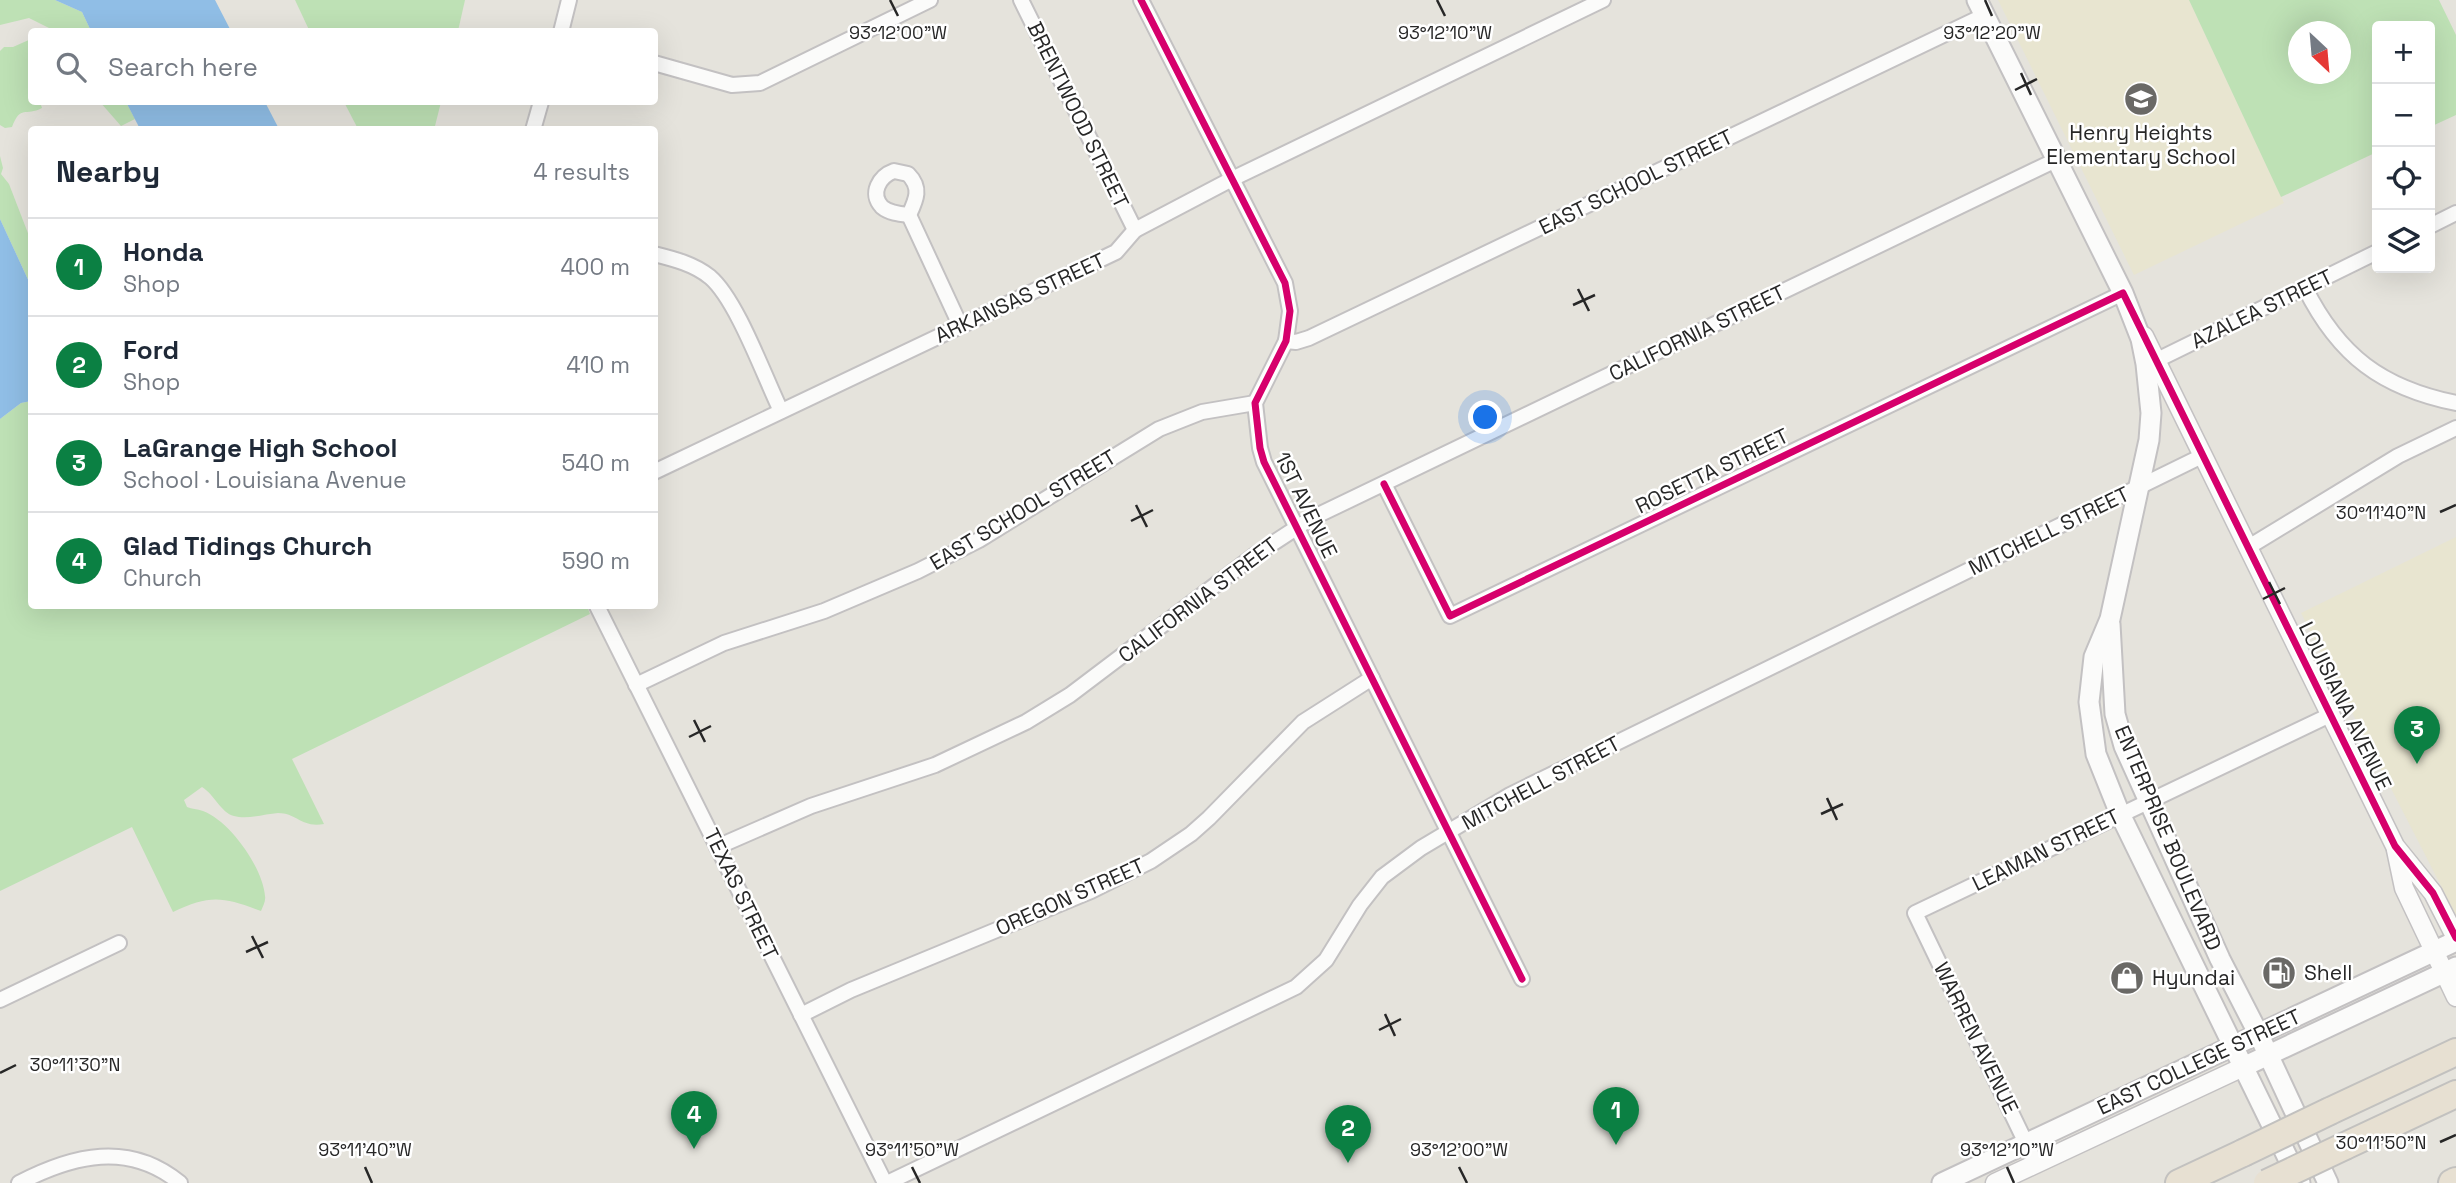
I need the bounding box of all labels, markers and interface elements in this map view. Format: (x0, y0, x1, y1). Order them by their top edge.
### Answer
street label: BRENTWOOD STREET (1022, 17, 1135, 212)
text: 93°12'00"W (849, 21, 947, 44)
text: 93°12'10"W (1398, 21, 1492, 44)
text: 93°12'20"W (1943, 21, 2041, 44)
north arrow (2288, 21, 2351, 84)
map controls (2372, 21, 2435, 273)
button: + (2372, 21, 2435, 84)
search box (28, 28, 658, 105)
icon: search (52, 48, 90, 86)
text: Search here (108, 50, 258, 84)
school or university icon: Henry Heights Elementary School (2122, 80, 2160, 118)
button: − (2372, 84, 2435, 147)
place label: Henry Heights Elementary School (2046, 119, 2236, 170)
street label: EAST SCHOOL STREET (1534, 123, 1737, 240)
button: locate (2372, 147, 2435, 210)
text: Nearby (56, 152, 160, 191)
text: 4 results (533, 157, 630, 187)
button: layers (2372, 210, 2435, 273)
text: Honda (123, 235, 204, 269)
street label: ARKANSAS STREET (930, 246, 1109, 349)
text: 1 (74, 252, 84, 282)
text: 400 m (560, 252, 630, 282)
street label: AZALEA STREET (2187, 263, 2337, 354)
text: Shop (123, 269, 180, 299)
street label: CALIFORNIA STREET (1604, 278, 1789, 387)
text: Ford (123, 333, 179, 367)
text: 2 (72, 350, 86, 380)
text: 410 m (566, 350, 630, 380)
text: Shop (123, 367, 180, 397)
your location (1468, 400, 1502, 434)
street label: ROSETTA STREET (1631, 422, 1793, 519)
text: LaGrange High School (123, 431, 397, 465)
street label: EAST SCHOOL STREET (925, 443, 1121, 576)
street label: 1ST AVENUE (1269, 447, 1344, 562)
text: 3 (72, 448, 86, 478)
text: 540 m (561, 448, 630, 478)
text: School · Louisiana Avenue (123, 465, 407, 495)
street label: MITCHELL STREET (1964, 480, 2134, 581)
text: 30°11'40"N (2336, 501, 2426, 524)
text: Glad Tidings Church (123, 529, 372, 563)
street label: CALIFORNIA STREET (1113, 531, 1283, 668)
text: 4 (72, 546, 86, 576)
text: 590 m (562, 546, 630, 576)
text: Church (123, 563, 202, 593)
street label: LOUISIANA AVENUE (2293, 617, 2398, 794)
pin: 3 (2394, 706, 2440, 764)
street label: ENTERPRISE BOULEVARD (2109, 721, 2228, 954)
street label: MITCHELL STREET (1457, 729, 1625, 836)
street label: LEAMAN STREET (1967, 802, 2124, 897)
street label: TEXAS STREET (698, 824, 785, 964)
street label: OREGON STREET (991, 852, 1148, 941)
fuel station icon: Shell (2260, 954, 2298, 992)
street label: WARREN AVENUE (1928, 958, 2025, 1118)
shop icon: Hyundai (2108, 959, 2146, 997)
place label: Shell (2304, 959, 2352, 986)
place label: Hyundai (2152, 964, 2235, 991)
street label: EAST COLLEGE STREET (2093, 1002, 2305, 1121)
text: 30°11'30"N (30, 1053, 120, 1076)
pin: 1 (1593, 1087, 1639, 1145)
pin: 4 (671, 1091, 717, 1149)
pin: 2 (1325, 1105, 1371, 1163)
text: 30°11'50"N (2336, 1131, 2426, 1154)
text: 93°11'40"W (318, 1138, 412, 1161)
text: 93°11'50"W (865, 1138, 959, 1161)
text: 93°12'00"W (1410, 1138, 1508, 1161)
text: 93°12'10"W (1960, 1138, 2054, 1161)

